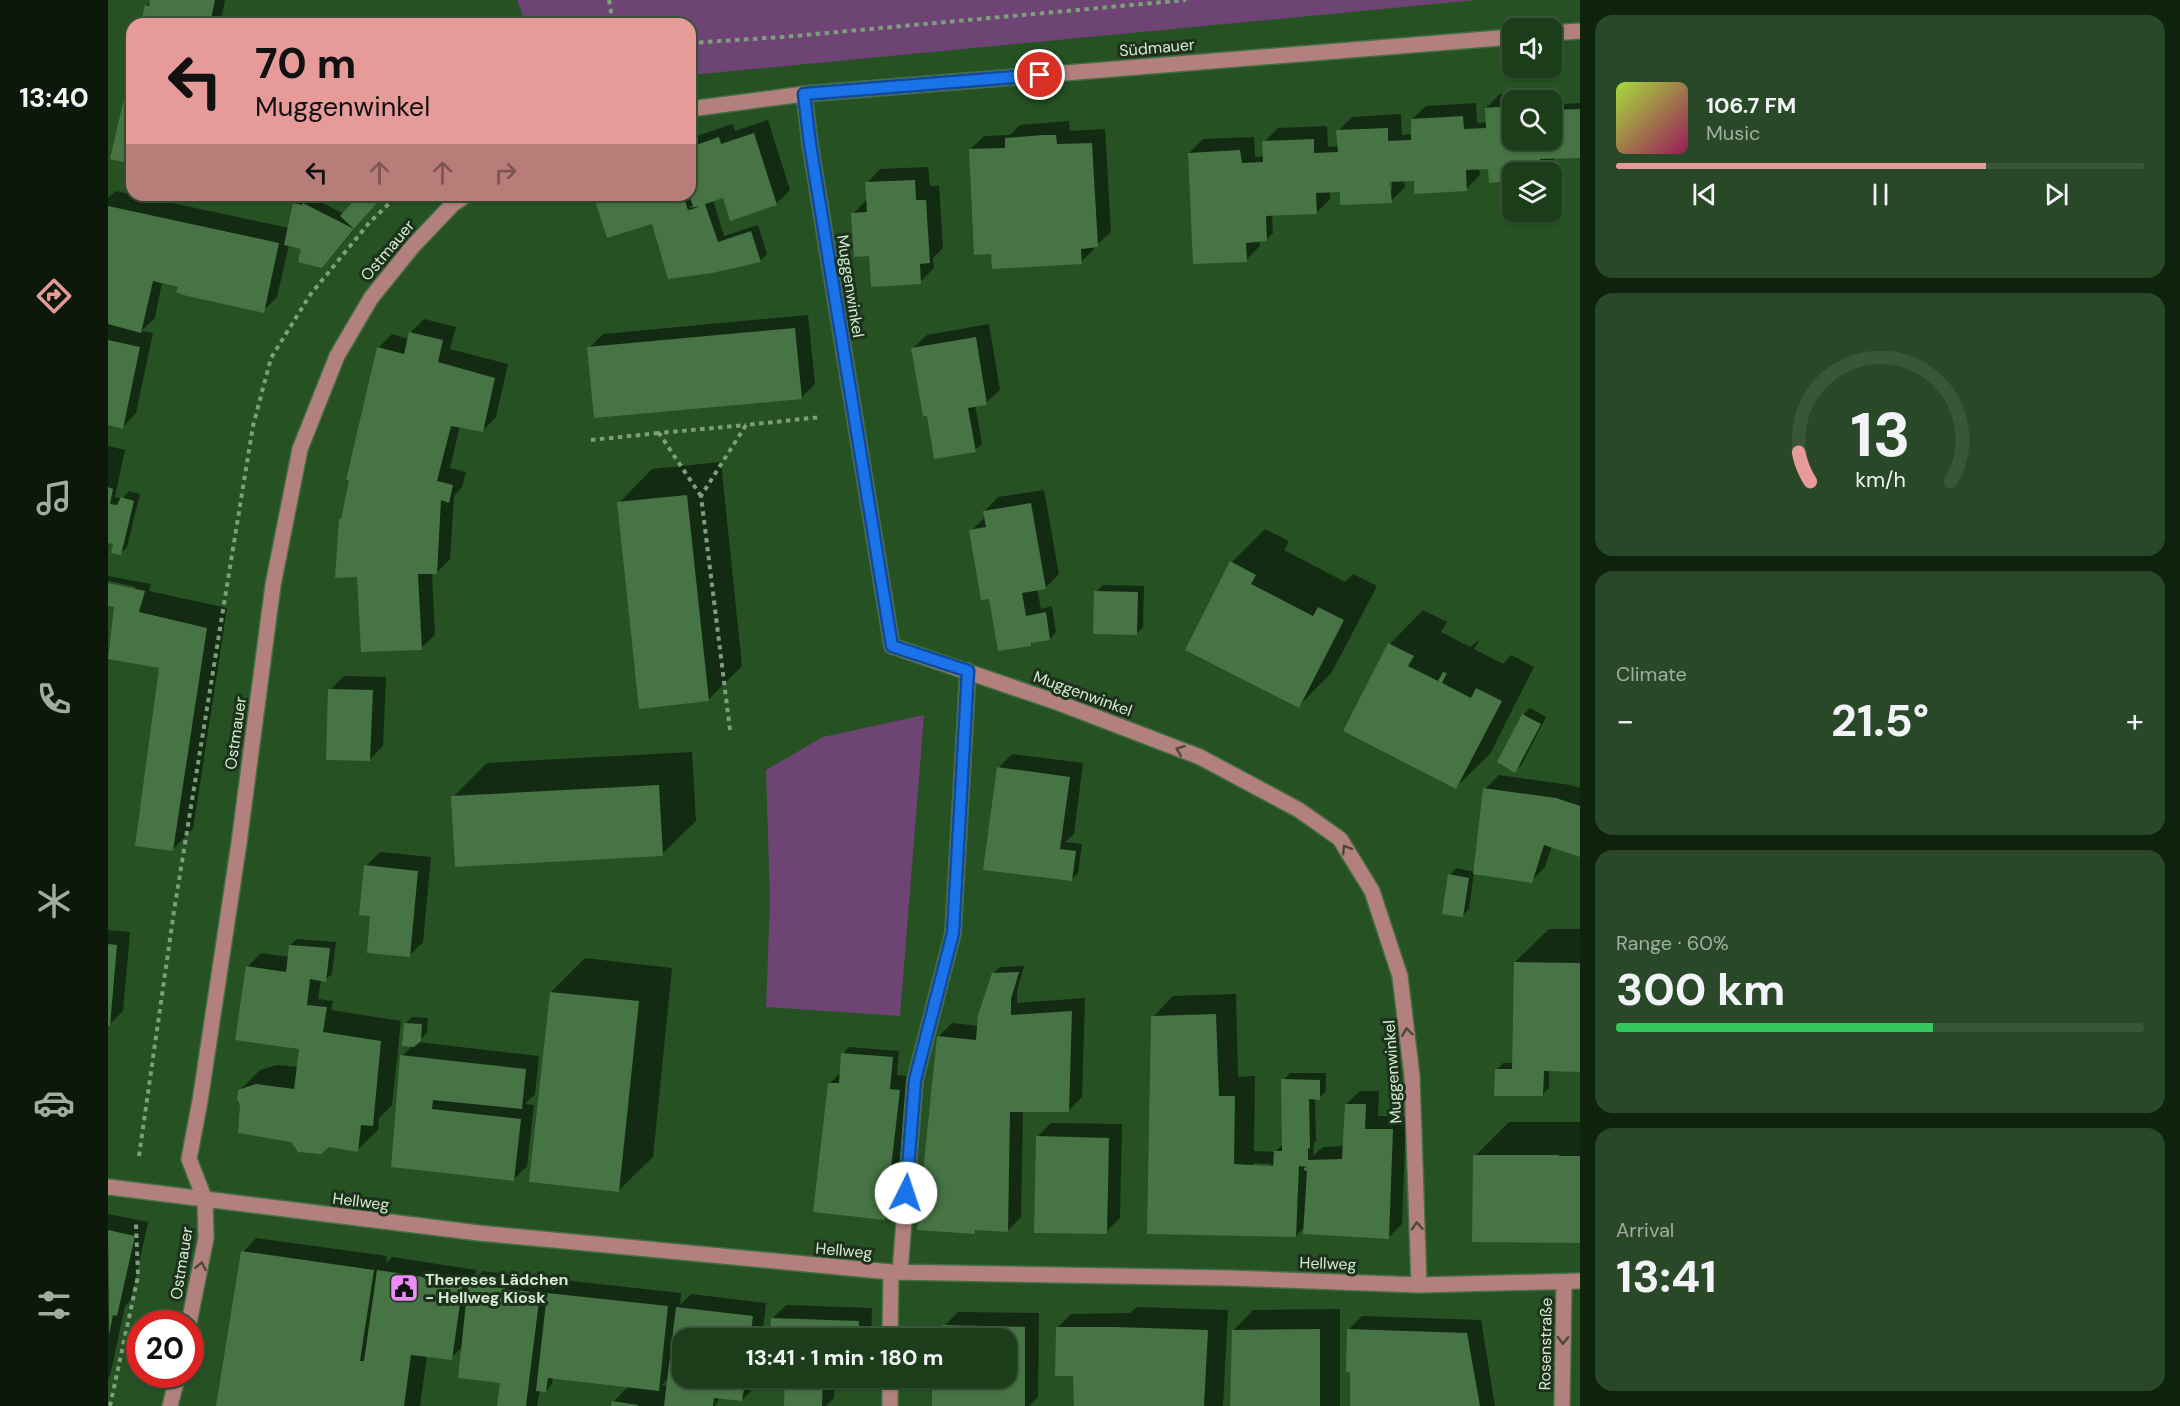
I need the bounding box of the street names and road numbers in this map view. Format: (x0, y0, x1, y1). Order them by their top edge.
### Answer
street label: Südmauer (1118, 34, 1196, 61)
street label: Ostmauer (356, 215, 419, 285)
street label: Muggenwinkel (832, 233, 869, 339)
street label: Muggenwinkel (1030, 666, 1135, 721)
street label: Ostmauer (220, 695, 251, 771)
street label: Muggenwinkel (1378, 1019, 1407, 1124)
street label: Hellweg (331, 1188, 391, 1215)
street label: Ostmauer (165, 1225, 198, 1301)
street label: Hellweg (815, 1238, 873, 1263)
street label: Hellweg (1299, 1252, 1357, 1275)
street label: Rosenstraße (1534, 1297, 1557, 1391)

